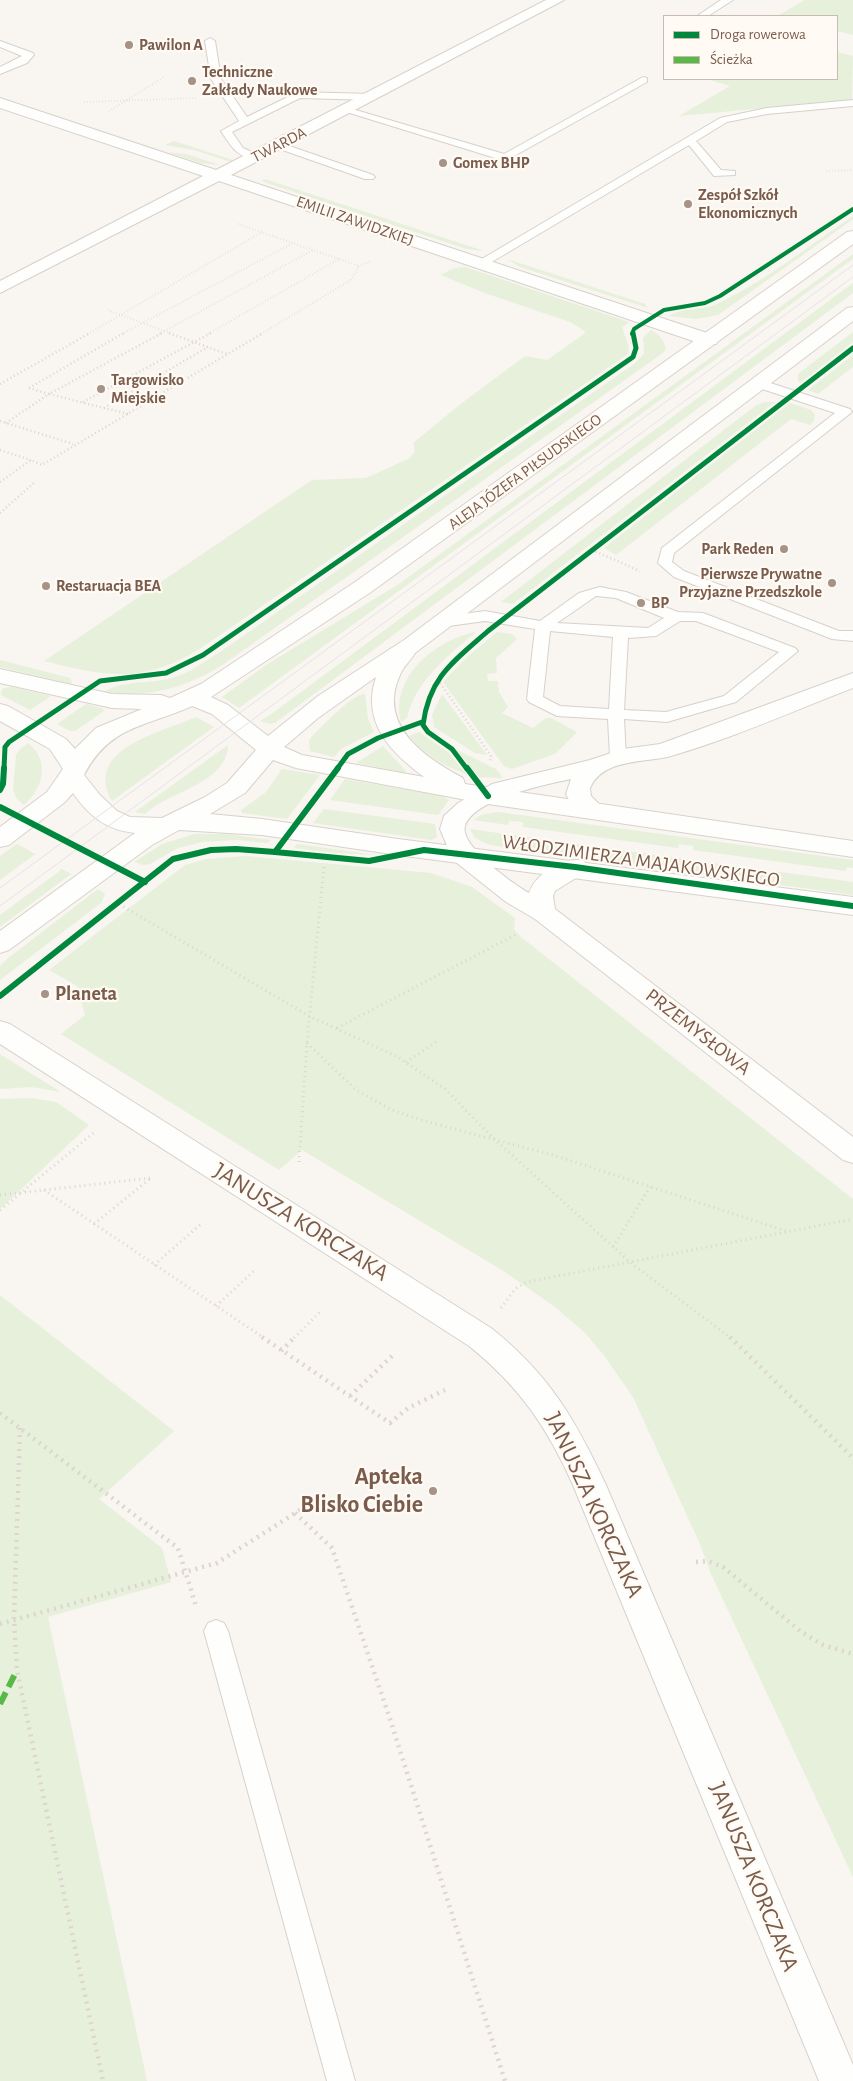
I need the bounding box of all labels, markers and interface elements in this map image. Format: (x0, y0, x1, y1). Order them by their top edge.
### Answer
legend (663, 15, 838, 80)
text: Droga rowerowa (710, 27, 806, 42)
place label: Pawilon A (139, 35, 203, 55)
marker: Pawilon A (123, 39, 135, 51)
text: Ścieżka (710, 52, 753, 67)
place label: Techniczne Zakłady Naukowe (202, 62, 317, 100)
marker: Techniczne Zakłady Naukowe (186, 75, 198, 87)
street label: TWARDA (248, 123, 310, 167)
place label: Gomex BHP (453, 153, 530, 173)
marker: Gomex BHP (437, 157, 449, 169)
place label: Zespół Szkół Ekonomicznych (698, 185, 798, 223)
street label: EMILII ZAWIDZKIEJ (294, 192, 416, 250)
marker: Zespół Szkół Ekonomicznych (682, 198, 694, 210)
place label: Targowisko Miejskie (111, 370, 184, 408)
marker: Targowisko Miejskie (95, 383, 107, 395)
street label: ALEJA JÓZEFA PIŁSUDSKIEGO (444, 410, 606, 534)
place label: Park Reden (701, 539, 774, 559)
marker: Park Reden (778, 543, 790, 555)
place label: Pierwsze Prywatne Przyjazne Przedszkole (679, 564, 822, 602)
place label: Restaruacja BEA (56, 576, 161, 596)
marker: Pierwsze Prywatne Przyjazne Przedszkole (826, 577, 838, 589)
marker: Restaruacja BEA (40, 580, 52, 592)
place label: BP (651, 593, 669, 613)
marker: BP (635, 597, 647, 609)
street label: WŁODZIMIERZA MAJAKOWSKIEGO (501, 830, 781, 892)
place label: Planeta (55, 982, 117, 1006)
street label: PRZEMYSŁOWA (641, 984, 755, 1080)
marker: Planeta (39, 988, 51, 1000)
street label: JANUSZA KORCZAKA (208, 1156, 394, 1288)
street label: JANUSZA KORCZAKA (538, 1408, 650, 1602)
place label: Apteka Blisko Ciebie (300, 1463, 423, 1519)
marker: Apteka Blisko Ciebie (427, 1485, 439, 1497)
street label: JANUSZA KORCZAKA (703, 1778, 805, 1976)

